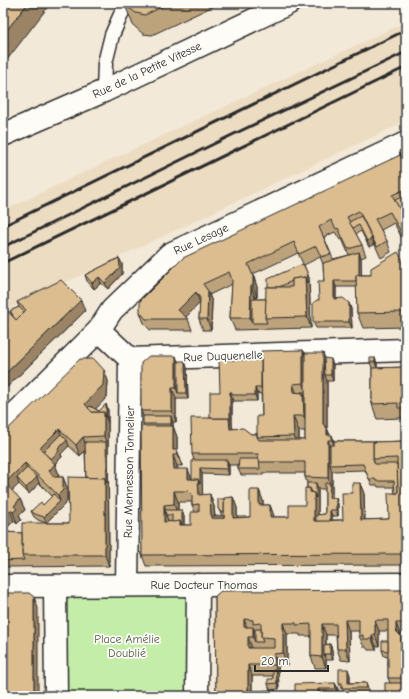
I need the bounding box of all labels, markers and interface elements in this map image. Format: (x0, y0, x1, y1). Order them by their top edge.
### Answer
street label: Rue de la Petite Vitesse (90, 39, 204, 101)
street label: Rue Lesage (171, 220, 231, 258)
street label: Rue Duquenelle (183, 348, 263, 364)
street label: Rue Mennesson Tonnelier (121, 405, 137, 538)
street label: Rue Docteur Thomas (150, 578, 258, 592)
park label: Place Amélie Doublié (94, 632, 160, 660)
scale bar (255, 647, 328, 673)
text: 20 m (261, 654, 289, 668)

